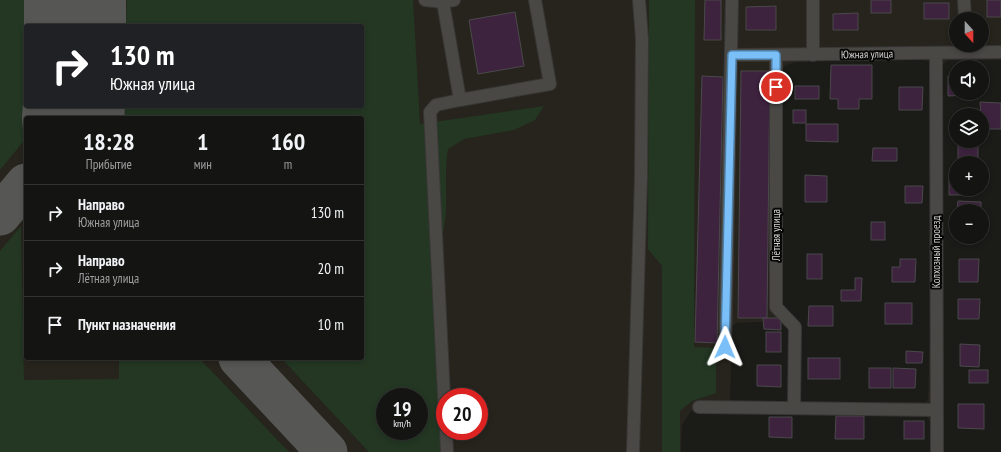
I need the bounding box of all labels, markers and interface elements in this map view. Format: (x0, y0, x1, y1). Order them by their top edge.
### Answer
north arrow (949, 12, 989, 52)
map controls (949, 12, 989, 244)
text: 130 m (110, 36, 174, 73)
icon: right (44, 40, 96, 92)
street label: Южная улица (841, 47, 893, 61)
button: sound (949, 60, 989, 100)
pin (759, 70, 793, 104)
text: Южная улица (110, 72, 195, 95)
icon: arrive (765, 76, 787, 98)
button: layers (949, 108, 989, 148)
text: 18:28 (83, 126, 135, 157)
text: 1 (197, 126, 208, 157)
text: 160 (271, 126, 305, 157)
text: Прибытие (86, 156, 132, 173)
text: мин (194, 156, 212, 173)
text: m (284, 156, 292, 173)
button: + (949, 156, 989, 196)
text: Направо (78, 195, 125, 214)
icon: right (44, 202, 66, 224)
text: 130 m (311, 203, 344, 222)
button: − (949, 204, 989, 244)
street label: Лётная улица (769, 209, 783, 262)
text: Южная улица (78, 214, 140, 231)
street label: Колхозный проезд (929, 216, 943, 288)
text: Направо (78, 251, 125, 270)
icon: right (44, 258, 66, 280)
text: 20 m (318, 259, 344, 278)
text: Лётная улица (78, 270, 139, 287)
icon: arrive (44, 314, 66, 336)
text: Пункт назначения (78, 315, 176, 334)
text: 10 m (318, 315, 344, 334)
position arrow (704, 326, 746, 368)
speed limit sign: 20 (436, 388, 488, 440)
text: 19 (392, 396, 412, 422)
text: km/h (393, 417, 411, 430)

